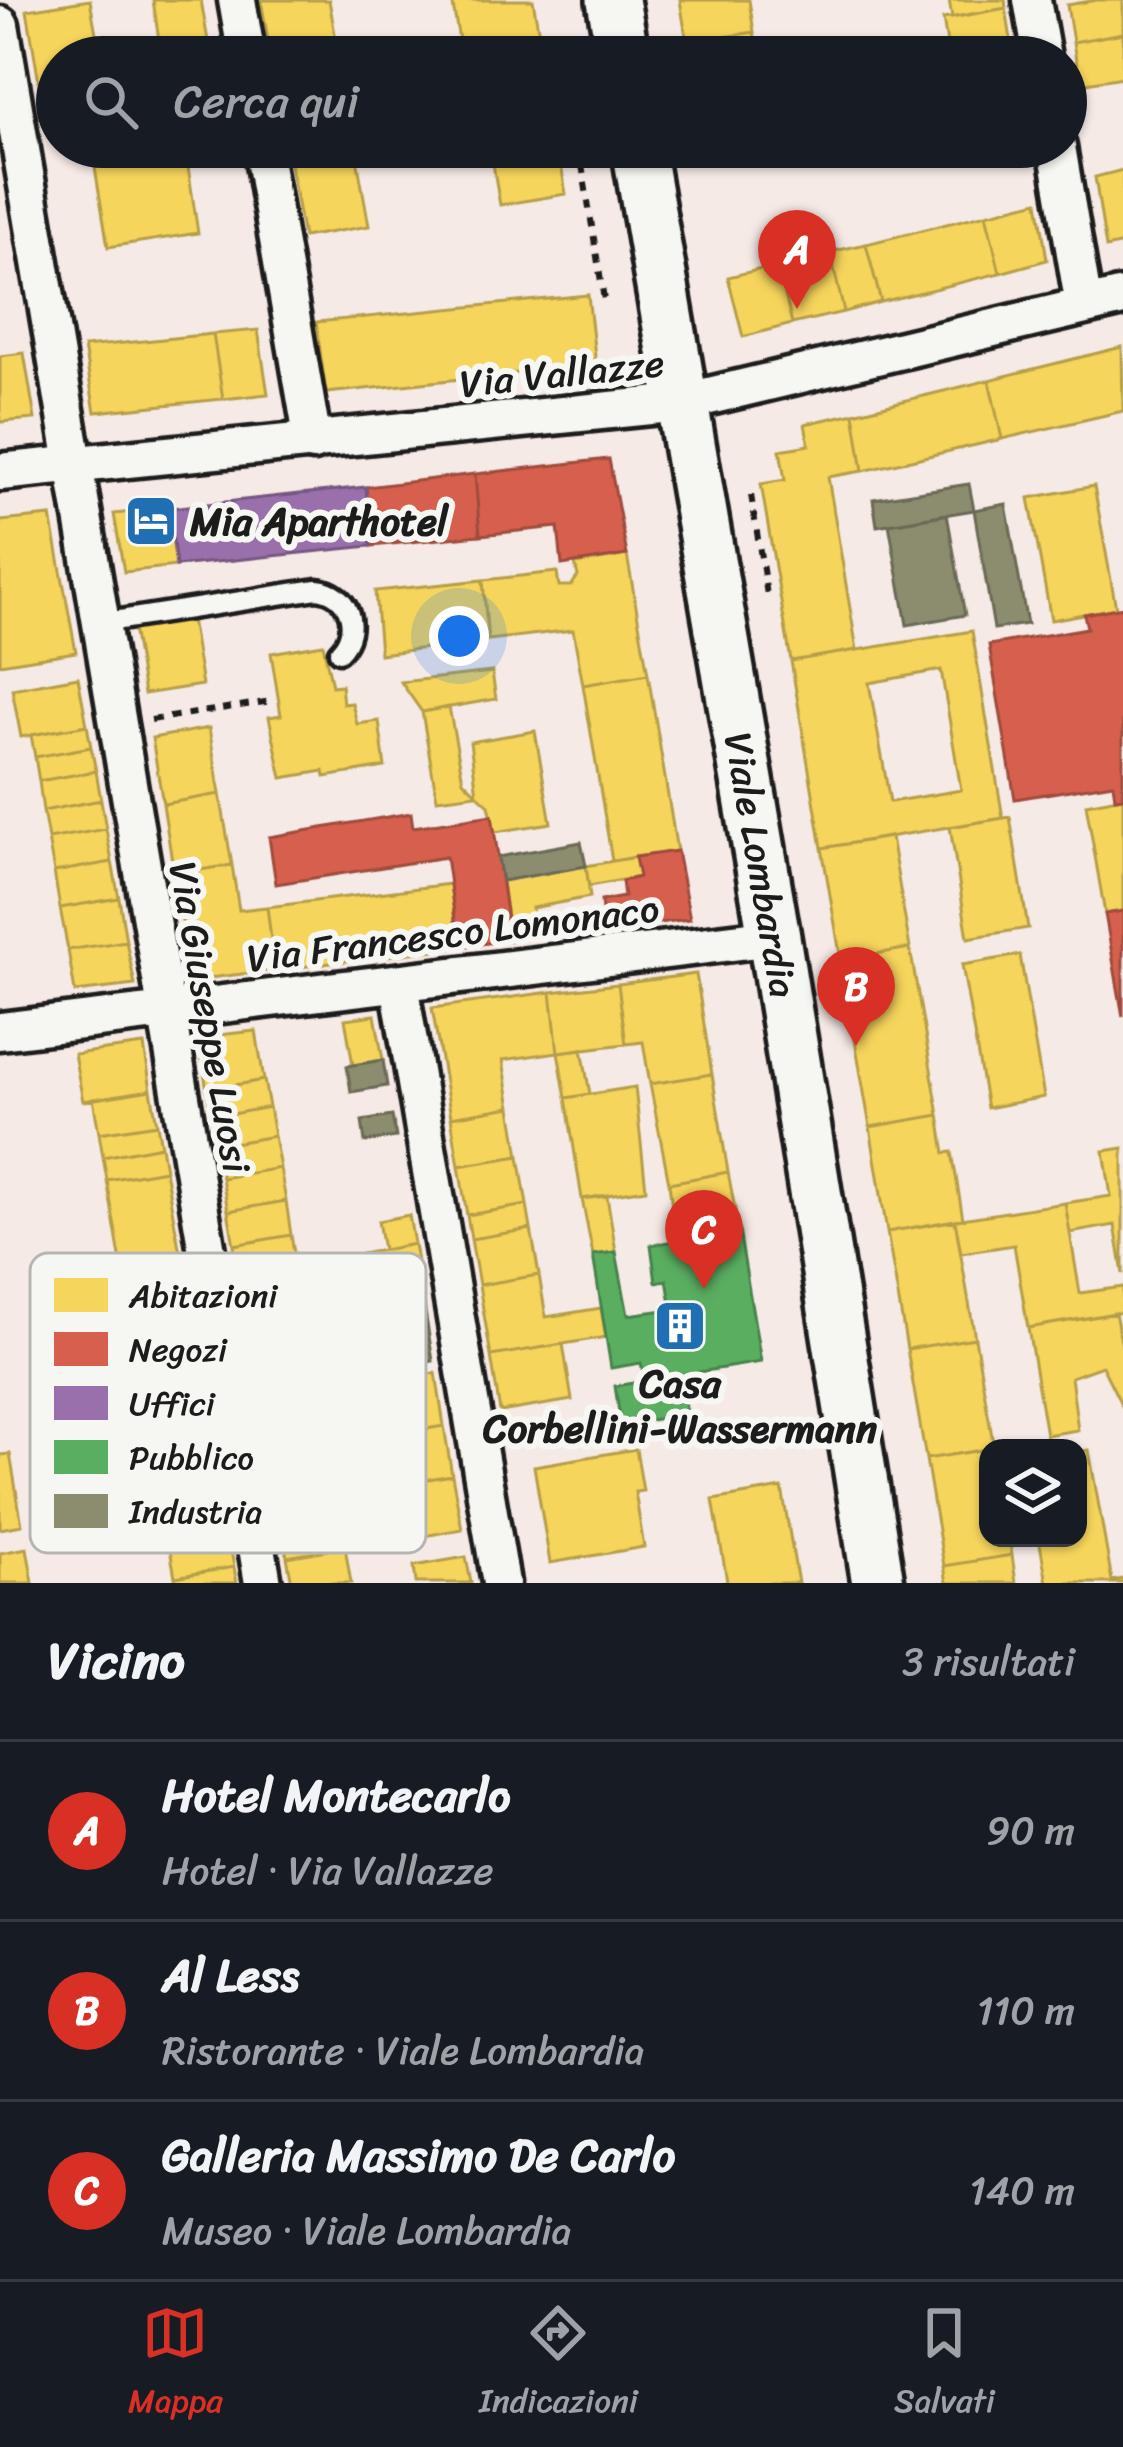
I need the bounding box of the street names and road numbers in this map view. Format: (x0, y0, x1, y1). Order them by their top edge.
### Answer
street label: Via Vallazze (456, 328, 668, 418)
street label: Viale Lombardia (704, 727, 818, 1003)
street label: Via Giuseppe Luosi (149, 856, 272, 1179)
street label: Via Francesco Lomonaco (243, 873, 663, 993)

